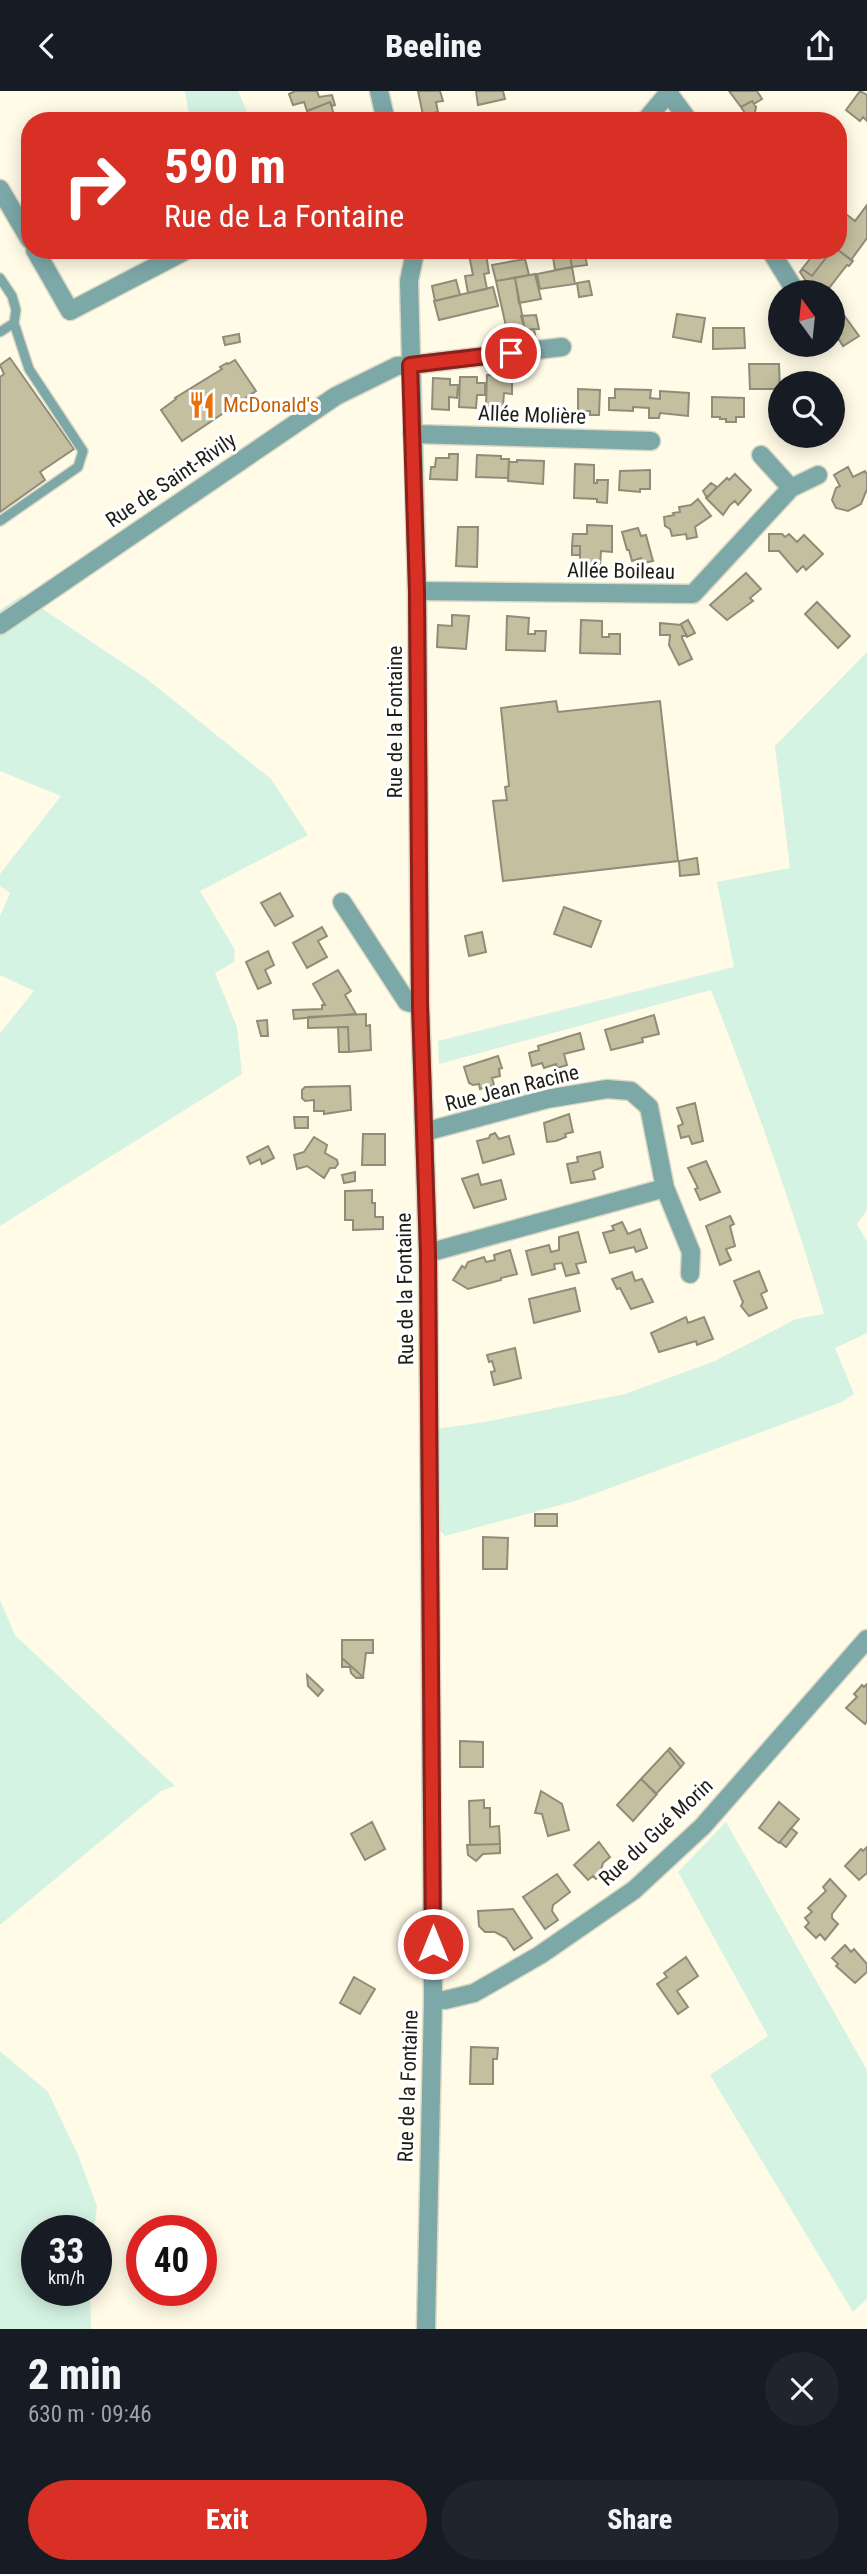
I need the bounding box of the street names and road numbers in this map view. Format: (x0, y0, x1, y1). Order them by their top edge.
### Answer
street label: Allée Molière (478, 401, 587, 429)
street label: Rue de Saint-Rivily (101, 427, 241, 532)
street label: Allée Boileau (567, 558, 675, 584)
street label: Rue de la Fontaine (383, 646, 407, 798)
street label: Rue Jean Racine (443, 1060, 581, 1116)
street label: Rue de la Fontaine (392, 1212, 418, 1365)
street label: Rue du Gué Morin (594, 1773, 718, 1891)
street label: Rue de la Fontaine (393, 2009, 423, 2163)

